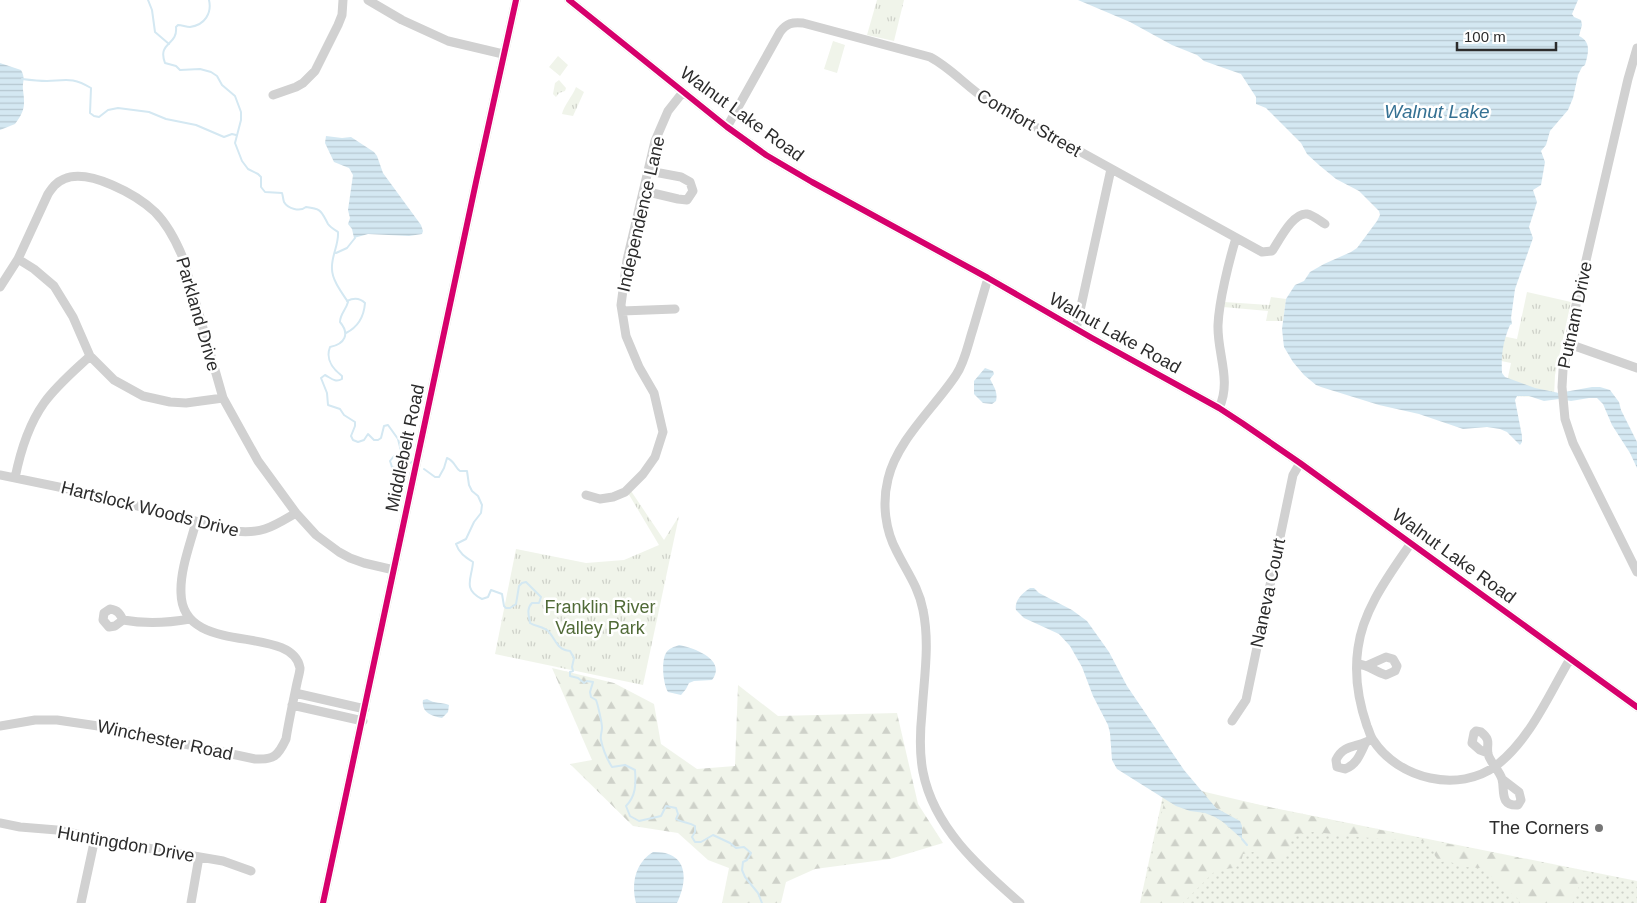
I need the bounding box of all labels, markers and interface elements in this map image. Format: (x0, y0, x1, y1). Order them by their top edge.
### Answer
scale bar (1457, 20, 1556, 52)
text: 100 m (1464, 28, 1506, 45)
street label: Walnut Lake Road (676, 63, 808, 165)
street label: Comfort Street (973, 85, 1085, 161)
water label: Walnut Lake (1384, 101, 1490, 122)
street label: Independence Lane (613, 134, 669, 294)
street label: Parkland Drive (172, 255, 224, 373)
street label: Putnam Drive (1554, 260, 1596, 370)
street label: Walnut Lake Road (1046, 289, 1184, 377)
street label: Middlebelt Road (382, 382, 428, 514)
street label: Hartslock Woods Drive (59, 477, 241, 541)
street label: Walnut Lake Road (1388, 505, 1520, 607)
street label: Naneva Court (1247, 537, 1289, 649)
park label: Franklin River Valley Park (544, 597, 656, 638)
street label: Winchester Road (95, 716, 235, 764)
place label: The Corners (1489, 818, 1589, 838)
street label: Huntingdon Drive (56, 822, 196, 866)
marker: The Corners (1593, 822, 1605, 834)

